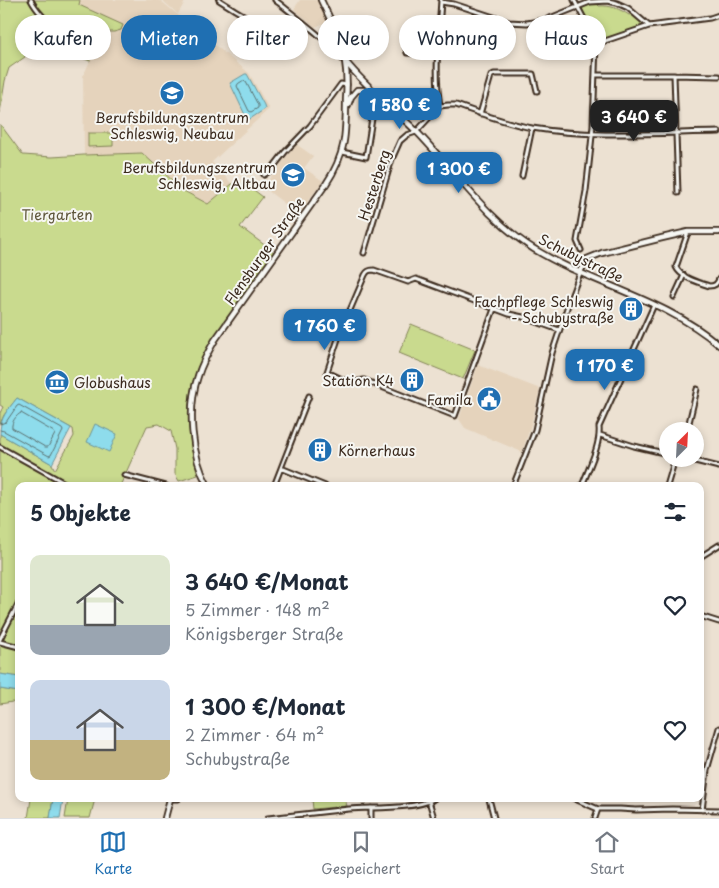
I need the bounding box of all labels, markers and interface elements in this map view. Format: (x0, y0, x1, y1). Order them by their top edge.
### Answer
chip: Kaufen (15, 15, 111, 60)
chip: Mieten (121, 15, 217, 60)
chip: Filter (227, 15, 308, 60)
chip: Neu (318, 15, 389, 60)
chip: Wohnung (399, 15, 516, 60)
chip: Haus (526, 15, 606, 60)
school or university icon: Berufsbildungszentrum Schleswig, Neubau (159, 80, 185, 106)
pin: 1 580 € (354, 88, 446, 130)
text: 1 580 € (370, 92, 430, 116)
pin: 3 640 € (588, 100, 680, 142)
text: 3 640 € (601, 104, 667, 128)
place label: Berufsbildungszentrum Schleswig, Neubau (95, 107, 249, 144)
street label: Hesterberg (353, 147, 395, 223)
pin: 1 300 € (413, 152, 505, 194)
text: 1 300 € (427, 156, 491, 180)
place label: Berufsbildungszentrum Schleswig, Altbau (122, 157, 276, 194)
school or university icon: Berufsbildungszentrum Schleswig, Altbau (280, 162, 306, 188)
street label: Flensburger Straße (219, 193, 309, 309)
park label: Tiergarten (21, 204, 93, 225)
street label: Schubystraße (535, 228, 627, 288)
place label: Fachpflege Schleswig - Schubystraße (474, 291, 614, 328)
building icon: Fachpflege Schleswig - Schubystraße (618, 296, 644, 322)
pin: 1 760 € (279, 308, 371, 351)
text: 1 760 € (294, 313, 356, 337)
pin: 1 170 € (559, 348, 651, 391)
text: 1 170 € (576, 353, 634, 377)
building icon: Station K4 (399, 367, 425, 393)
museum icon: Globushaus (44, 369, 70, 395)
place label: Station K4 (322, 370, 394, 391)
place label: Globushaus (74, 372, 151, 393)
public building icon: Famila (476, 386, 502, 412)
place label: Famila (427, 389, 472, 410)
north arrow (659, 422, 704, 468)
map controls (659, 422, 704, 467)
building icon: Körnerhaus (307, 437, 333, 463)
place label: Körnerhaus (338, 440, 415, 461)
text: 5 Objekte (30, 496, 131, 528)
icon: filters (661, 498, 689, 526)
text: 3 640 €/Monat (185, 565, 348, 597)
icon: home (70, 575, 130, 635)
icon: heart (661, 591, 689, 619)
text: 5 Zimmer · 148 m² (185, 597, 330, 621)
text: Königsberger Straße (185, 621, 344, 645)
text: 1 300 €/Monat (185, 690, 346, 722)
icon: home (70, 700, 130, 760)
icon: heart (661, 716, 689, 744)
text: 2 Zimmer · 64 m² (185, 722, 324, 746)
text: Schubystraße (185, 746, 290, 770)
tab: Karte (94, 828, 132, 879)
tab: Gespeichert (321, 828, 401, 879)
tab: Start (590, 828, 625, 879)

